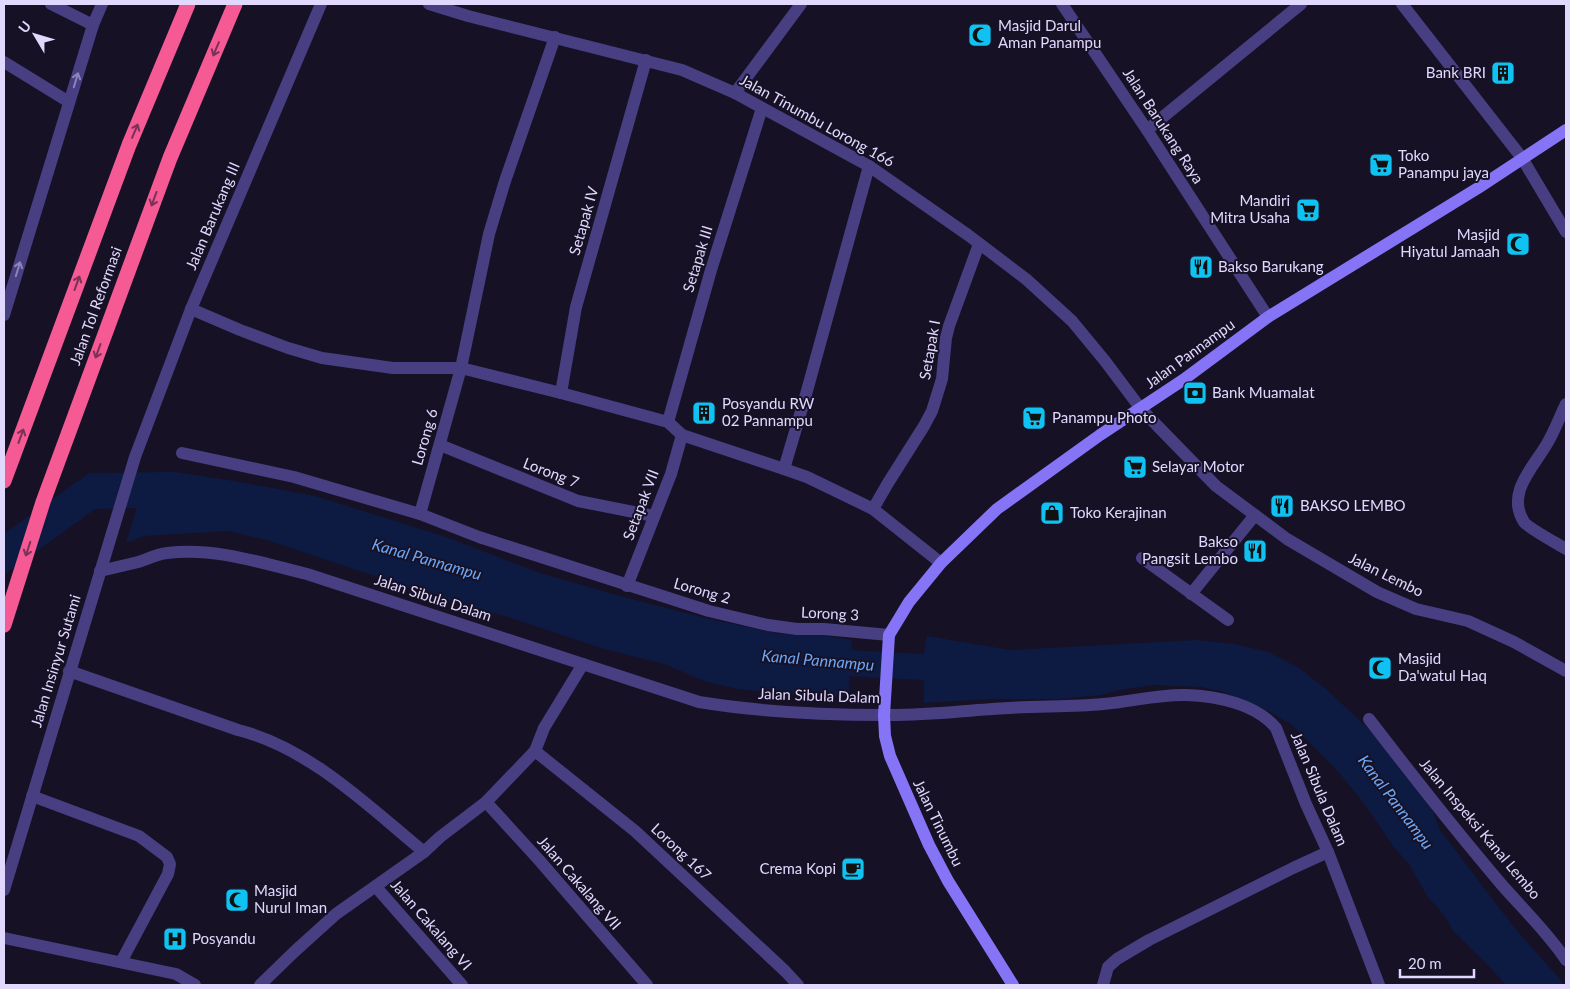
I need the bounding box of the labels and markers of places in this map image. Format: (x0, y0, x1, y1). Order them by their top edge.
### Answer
place label: Masjid Darul Aman Panampu (998, 16, 1101, 51)
mosque icon: Masjid Darul Aman Panampu (967, 22, 993, 48)
building icon: Bank BRI (1490, 60, 1516, 86)
place label: Bank BRI (1426, 63, 1486, 81)
place label: Toko Panampu jaya (1398, 146, 1489, 181)
supermarket icon: Toko Panampu jaya (1368, 152, 1394, 178)
place label: Mandiri Mitra Usaha (1210, 191, 1290, 226)
supermarket icon: Mandiri Mitra Usaha (1295, 197, 1321, 223)
place label: Masjid Hiyatul Jamaah (1400, 225, 1500, 260)
mosque icon: Masjid Hiyatul Jamaah (1505, 231, 1531, 257)
restaurant icon: Bakso Barukang (1188, 254, 1214, 280)
place label: Bakso Barukang (1218, 257, 1324, 275)
bank icon: Bank Muamalat (1182, 380, 1208, 406)
place label: Bank Muamalat (1212, 383, 1315, 401)
place label: Posyandu RW 02 Pannampu (722, 394, 815, 429)
building icon: Posyandu RW 02 Pannampu (691, 400, 717, 426)
supermarket icon: Panampu Photo (1021, 405, 1047, 431)
place label: Panampu Photo (1052, 408, 1157, 426)
supermarket icon: Selayar Motor (1122, 454, 1148, 480)
place label: Selayar Motor (1152, 457, 1245, 475)
restaurant icon: BAKSO LEMBO (1269, 493, 1295, 519)
place label: BAKSO LEMBO (1300, 496, 1406, 514)
shop icon: Toko Kerajinan (1039, 500, 1065, 526)
place label: Toko Kerajinan (1070, 503, 1167, 521)
place label: Bakso Pangsit Lembo (1142, 532, 1238, 567)
restaurant icon: Bakso Pangsit Lembo (1242, 538, 1268, 564)
place label: Masjid Da'watul Haq (1398, 649, 1487, 684)
mosque icon: Masjid Da'watul Haq (1367, 655, 1393, 681)
cafe icon: Crema Kopi (840, 856, 866, 882)
place label: Crema Kopi (759, 859, 836, 877)
place label: Masjid Nurul Iman (254, 881, 327, 916)
mosque icon: Masjid Nurul Iman (224, 887, 250, 913)
hospital icon: Posyandu (162, 926, 188, 952)
place label: Posyandu (192, 929, 256, 947)

